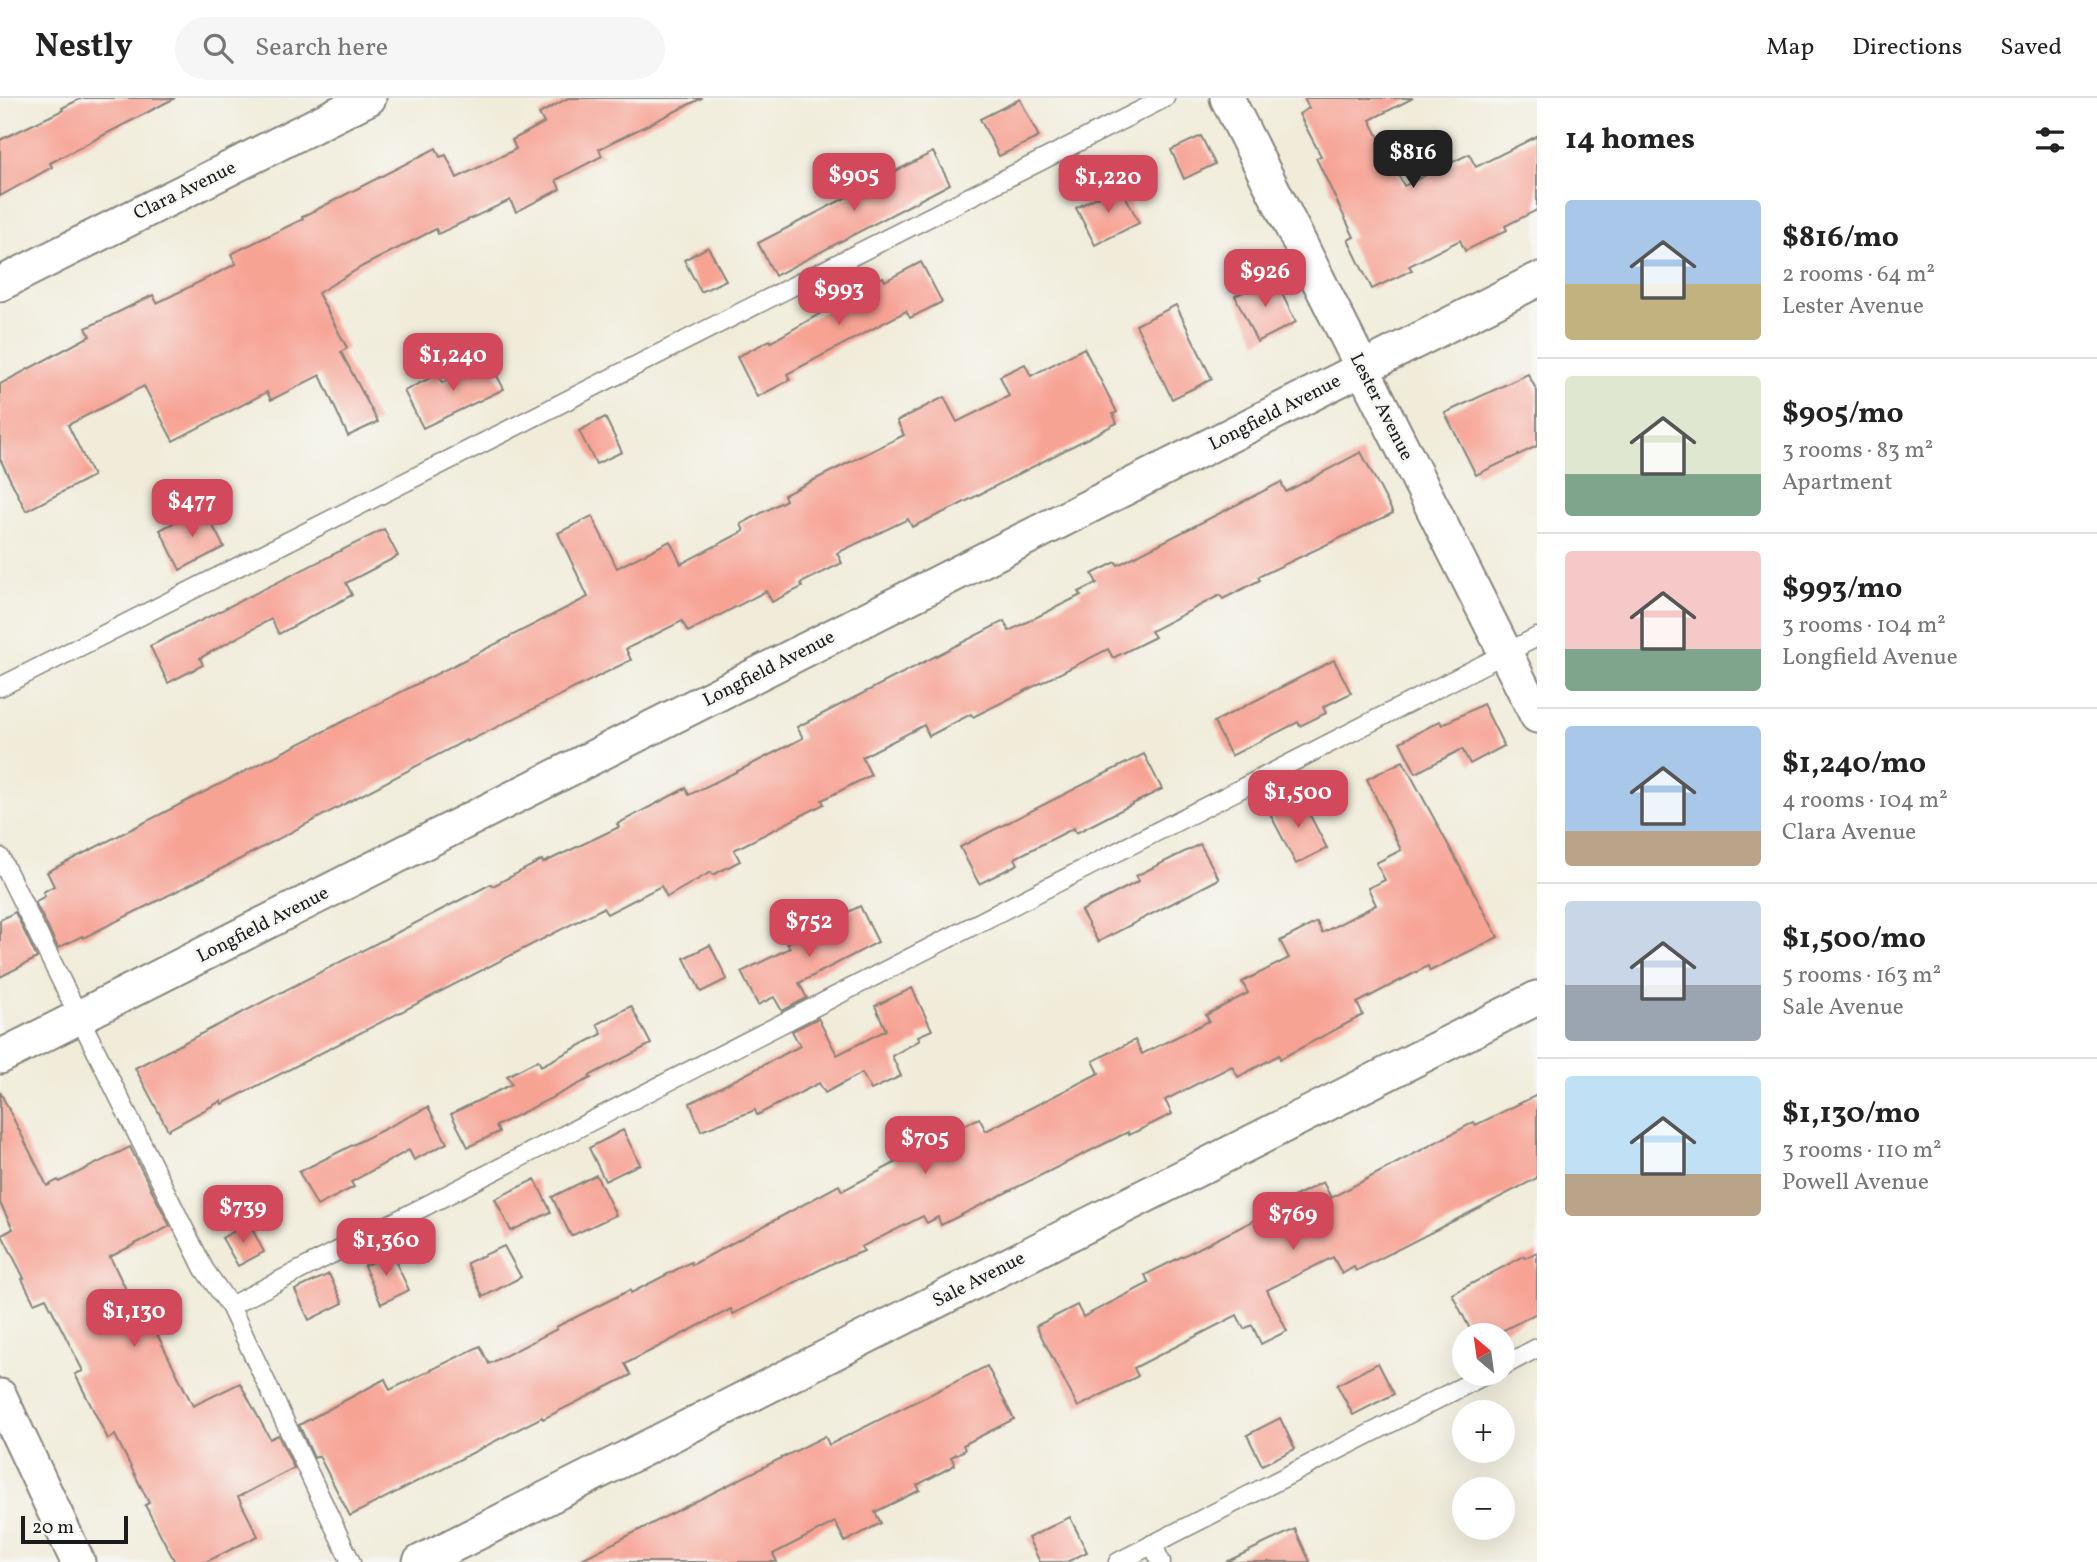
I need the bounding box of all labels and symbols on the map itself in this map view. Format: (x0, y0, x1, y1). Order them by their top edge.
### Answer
pin: $816 (1372, 130, 1454, 190)
pin: $905 (813, 153, 895, 213)
street label: Clara Avenue (129, 155, 241, 227)
pin: $1,220 (1051, 156, 1165, 215)
pin: $926 (1224, 250, 1306, 309)
pin: $993 (798, 268, 880, 327)
pin: $1,240 (396, 334, 510, 393)
street label: Lester Avenue (1343, 349, 1419, 465)
street label: Longfield Avenue (1204, 368, 1346, 458)
pin: $477 (151, 480, 233, 539)
street label: Longfield Avenue (698, 624, 840, 714)
pin: $1,500 (1241, 770, 1355, 830)
street label: Longfield Avenue (192, 880, 334, 970)
pin: $752 (768, 900, 850, 959)
pin: $705 (884, 1116, 966, 1176)
pin: $739 (202, 1186, 284, 1245)
pin: $769 (1252, 1192, 1334, 1252)
pin: $1,360 (329, 1218, 443, 1278)
street label: Sale Avenue (928, 1246, 1030, 1314)
pin: $1,130 (77, 1290, 191, 1349)
north arrow (1452, 1323, 1516, 1386)
scale bar (21, 1513, 128, 1545)

